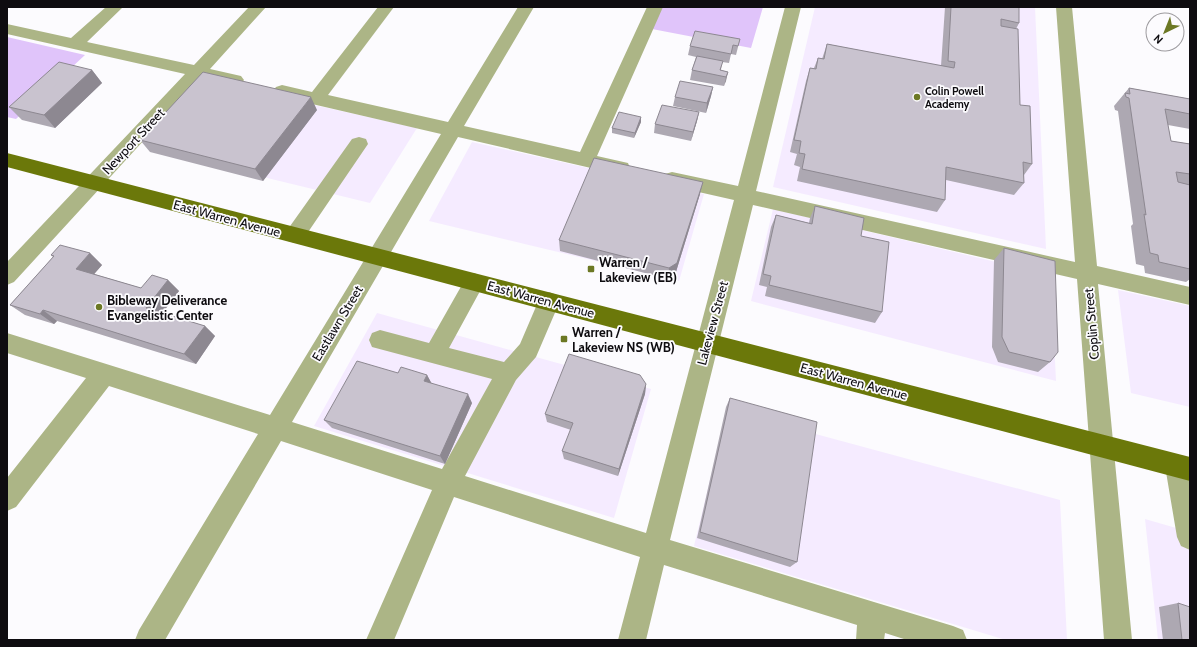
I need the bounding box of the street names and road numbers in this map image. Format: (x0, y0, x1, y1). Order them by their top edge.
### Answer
street label: Newport Street (98, 104, 168, 177)
street label: East Warren Avenue (172, 196, 283, 240)
street label: East Warren Avenue (486, 277, 597, 321)
street label: Lakeview Street (693, 279, 731, 367)
street label: Eastlawn Street (308, 282, 366, 364)
street label: Coplin Street (1080, 287, 1102, 360)
street label: East Warren Avenue (799, 359, 910, 403)

